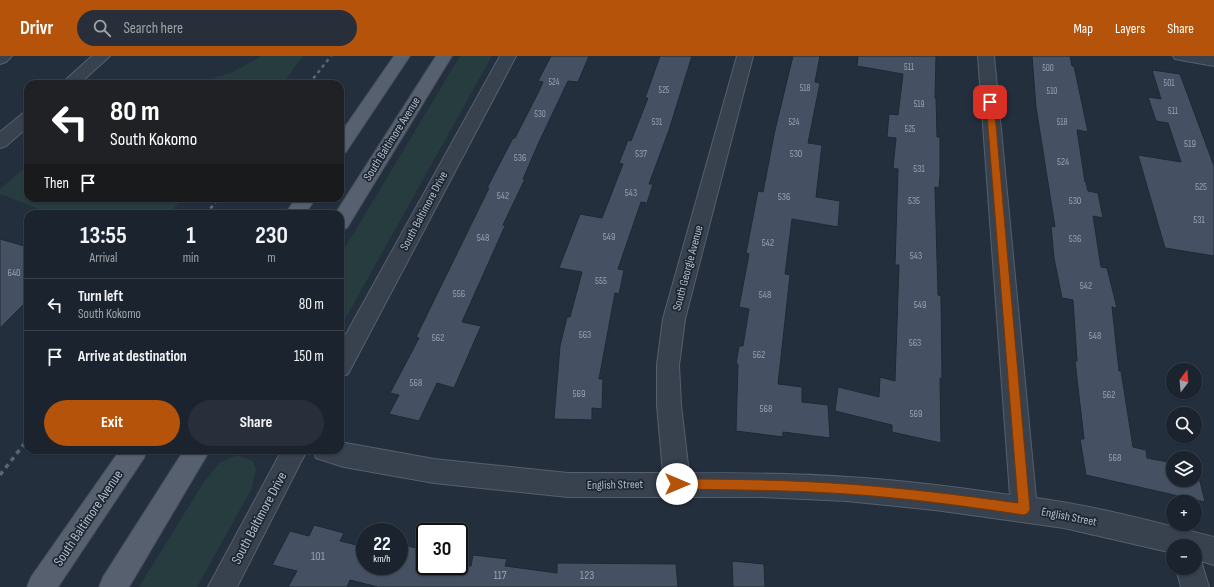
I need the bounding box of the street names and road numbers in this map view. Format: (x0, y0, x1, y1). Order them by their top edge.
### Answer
street label: South Baltimore Avenue (360, 94, 424, 184)
street label: South Baltimore Drive (397, 169, 451, 253)
street label: South Georgie Avenue (669, 223, 707, 312)
street label: South Baltimore Avenue (50, 467, 126, 569)
street label: South Baltimore Drive (228, 469, 290, 567)
street label: English Street (587, 477, 644, 493)
street label: English Street (1040, 504, 1098, 530)

